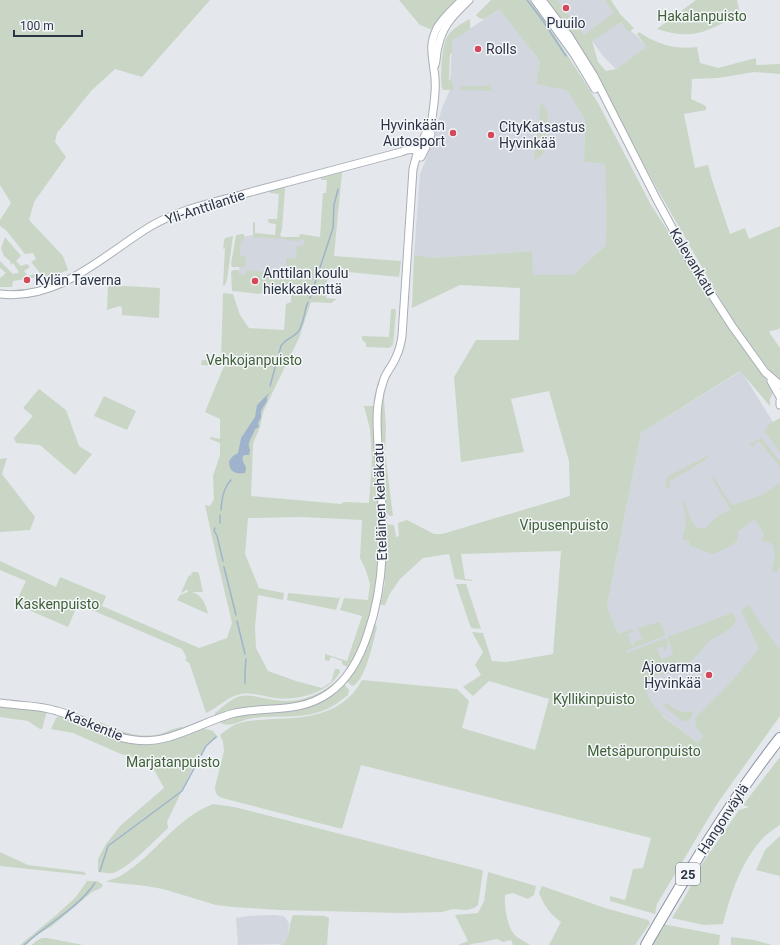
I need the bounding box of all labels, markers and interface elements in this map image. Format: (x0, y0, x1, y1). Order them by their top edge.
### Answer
marker: Puuilo (561, 3, 571, 13)
park label: Hakalanpuisto (657, 8, 747, 24)
scale bar (14, 12, 82, 38)
place label: Puuilo (546, 15, 586, 31)
text: 100 m (20, 19, 54, 33)
place label: Rolls (486, 41, 517, 57)
marker: Rolls (473, 44, 483, 54)
place label: Hyvinkään Autosport (380, 117, 445, 149)
place label: CityKatsastus Hyvinkää (499, 119, 585, 151)
marker: Hyvinkään Autosport (448, 128, 458, 138)
marker: CityKatsastus Hyvinkää (486, 130, 496, 140)
street label: Yli-Anttilantie (163, 187, 247, 227)
street label: Kalevankatu (667, 225, 719, 299)
place label: Anttilan koulu hiekkakenttä (263, 265, 349, 297)
place label: Kylän Taverna (35, 272, 121, 288)
marker: Kylän Taverna (22, 275, 32, 285)
marker: Anttilan koulu hiekkakenttä (250, 276, 260, 286)
park label: Vehkojanpuisto (206, 352, 302, 368)
street label: Eteläinen kehäkatu (370, 443, 390, 561)
park label: Vipusenpuisto (520, 517, 608, 533)
park label: Kaskenpuisto (15, 596, 99, 612)
place label: Ajovarma Hyvinkää (642, 659, 701, 691)
marker: Ajovarma Hyvinkää (704, 670, 714, 680)
park label: Kyllikinpuisto (553, 691, 635, 707)
street label: Kaskentie (63, 706, 125, 744)
park label: Metsäpuronpuisto (587, 743, 701, 759)
park label: Marjatanpuisto (126, 754, 220, 770)
street label: Hangonväylä (694, 781, 752, 857)
road number: 25 (676, 863, 700, 885)

